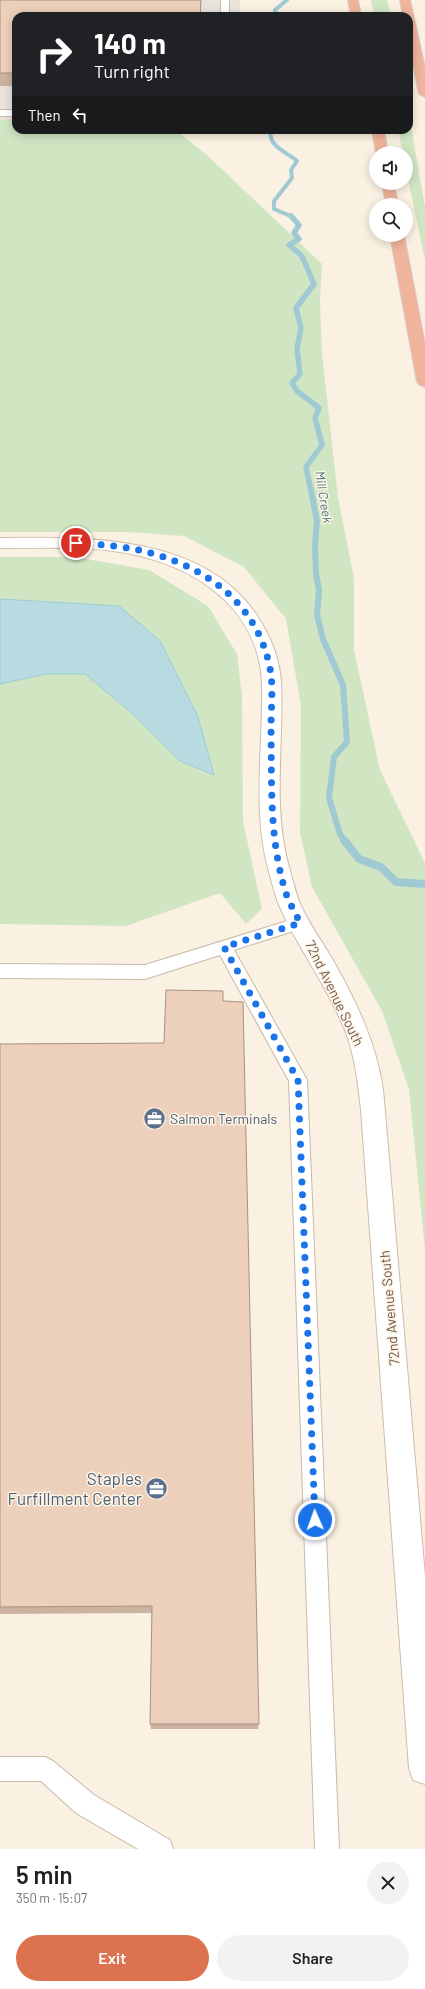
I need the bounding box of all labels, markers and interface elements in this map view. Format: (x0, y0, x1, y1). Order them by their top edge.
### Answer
text: 140 m (94, 26, 166, 60)
icon: right (28, 28, 80, 80)
text: Turn right (94, 60, 170, 82)
icon: left (69, 104, 91, 126)
text: Then (28, 106, 61, 124)
map controls (369, 146, 413, 242)
button: sound (369, 146, 413, 190)
button: search (369, 198, 413, 242)
water label: Mill Creek (312, 470, 336, 525)
pin (59, 526, 93, 560)
icon: arrive (65, 532, 87, 554)
street label: 72nd Avenue South (302, 937, 368, 1049)
office icon: Salmon Terminals (142, 1105, 168, 1131)
place label: Salmon Terminals (170, 1110, 278, 1127)
street label: 72nd Avenue South (376, 1250, 402, 1366)
place label: Staples Furfillment Center (8, 1468, 142, 1508)
office icon: Staples Furfillment Center (144, 1475, 170, 1501)
position arrow (294, 1499, 336, 1541)
text: 5 min (16, 1860, 73, 1889)
button: close (367, 1862, 409, 1904)
text: 350 m · 15:07 (16, 1890, 87, 1906)
button: Exit (16, 1935, 209, 1981)
button: Share (217, 1935, 409, 1981)

